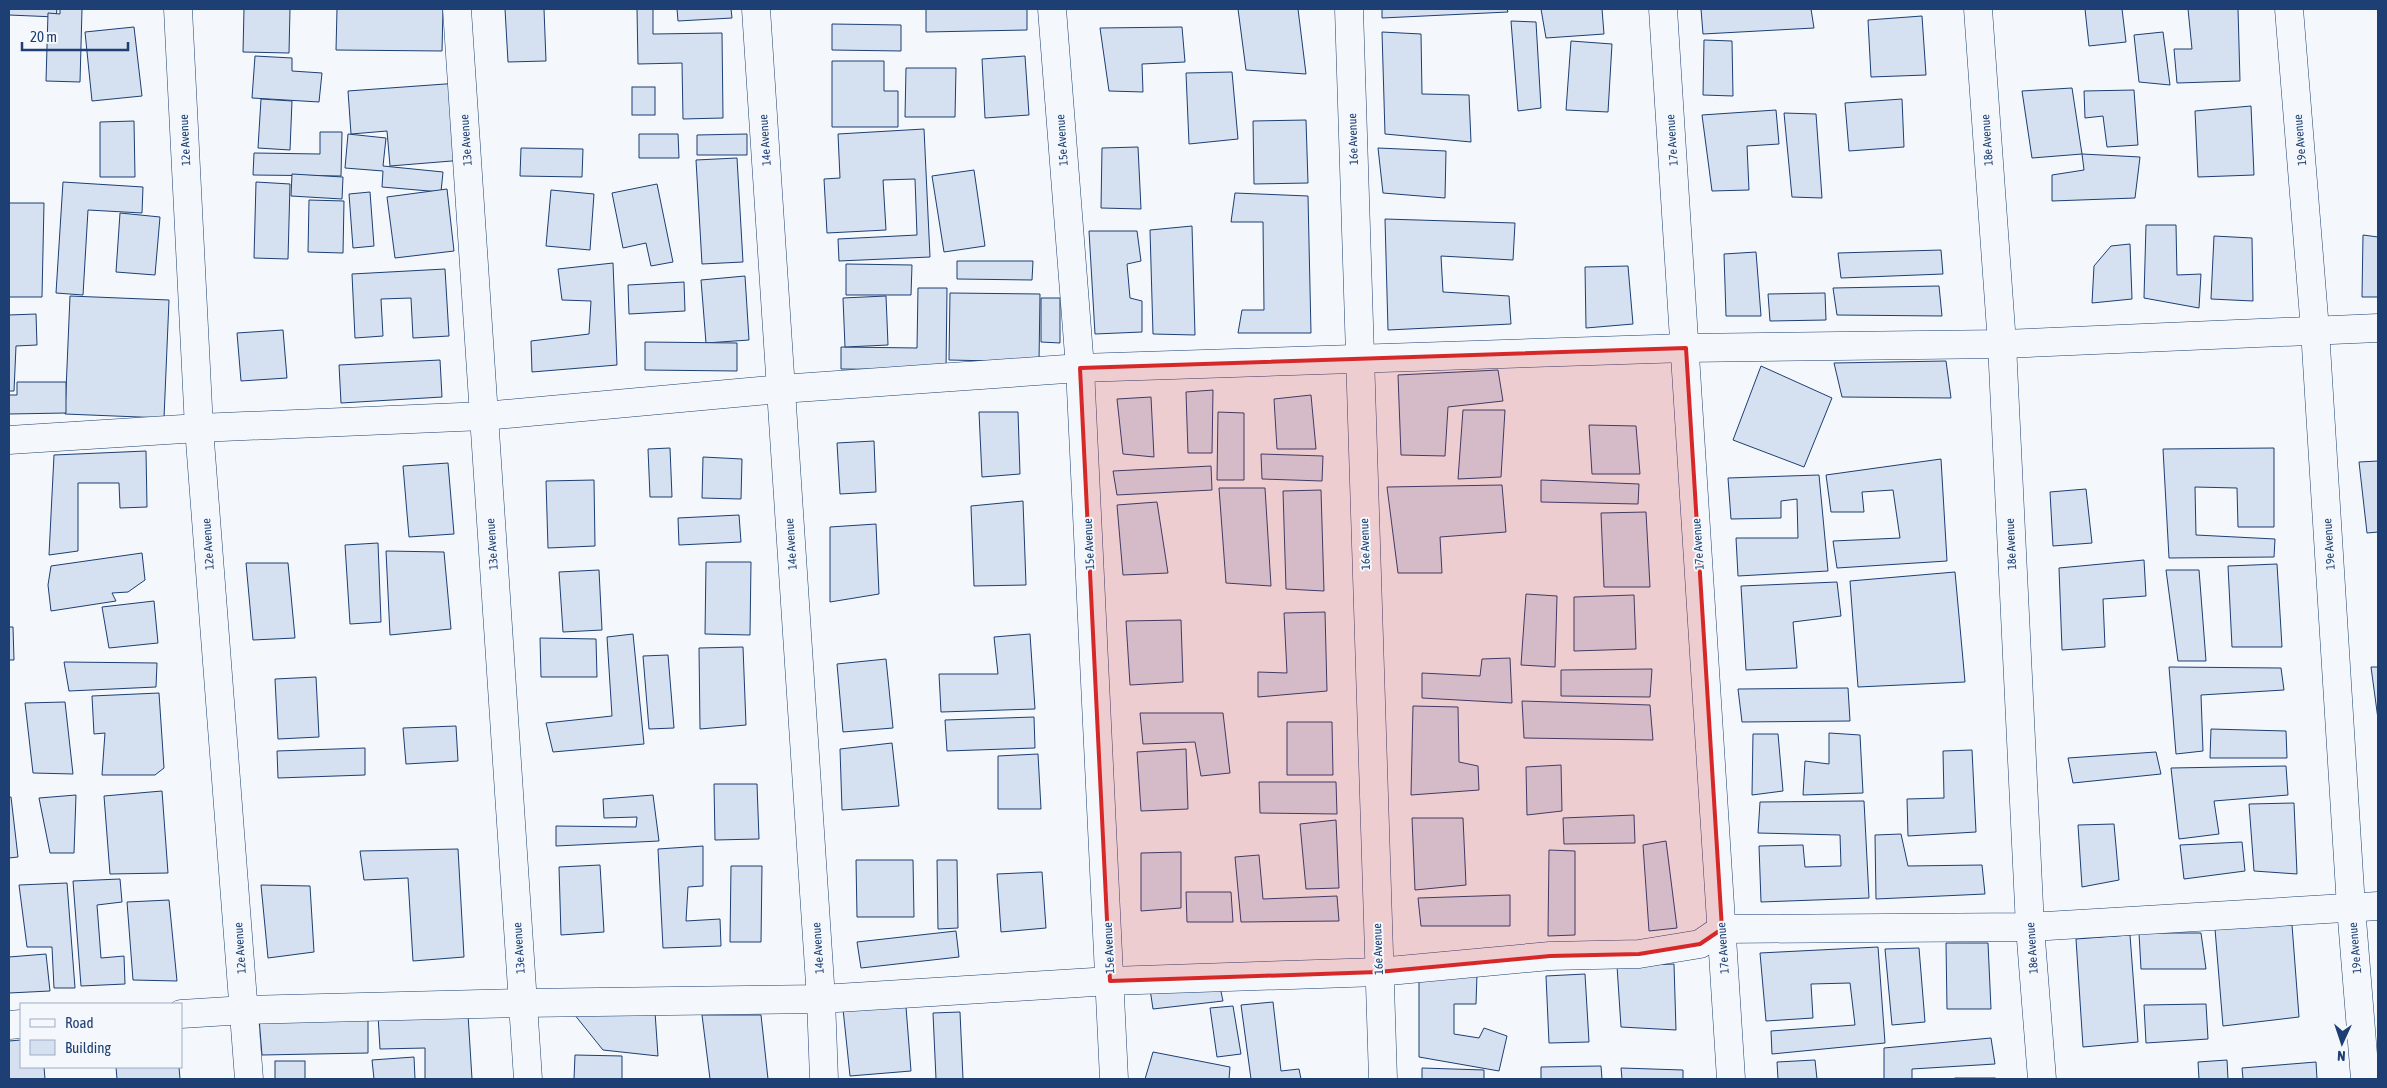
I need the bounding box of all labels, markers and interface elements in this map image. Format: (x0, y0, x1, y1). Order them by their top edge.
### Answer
scale bar (22, 20, 129, 52)
text: 20 m (30, 28, 57, 45)
street label: 16e Avenue (1345, 113, 1361, 165)
street label: 12e Avenue (177, 114, 193, 166)
street label: 13e Avenue (457, 114, 475, 166)
street label: 14e Avenue (756, 114, 774, 166)
street label: 15e Avenue (1053, 114, 1071, 166)
street label: 17e Avenue (1663, 114, 1681, 166)
street label: 18e Avenue (1978, 114, 1996, 166)
street label: 19e Avenue (2291, 114, 2309, 166)
street label: 12e Avenue (199, 518, 217, 570)
street label: 13e Avenue (483, 518, 501, 570)
street label: 14e Avenue (782, 518, 800, 570)
street label: 15e Avenue (1081, 518, 1097, 570)
street label: 16e Avenue (1357, 518, 1373, 570)
street label: 17e Avenue (1689, 518, 1707, 570)
street label: 18e Avenue (2003, 518, 2019, 570)
street label: 19e Avenue (2320, 518, 2338, 570)
street label: 12e Avenue (231, 922, 249, 974)
street label: 13e Avenue (510, 922, 528, 974)
street label: 14e Avenue (809, 922, 827, 974)
street label: 15e Avenue (1101, 922, 1117, 974)
street label: 17e Avenue (1714, 922, 1732, 974)
street label: 18e Avenue (2023, 922, 2041, 974)
street label: 19e Avenue (2346, 922, 2364, 974)
street label: 16e Avenue (1370, 923, 1386, 975)
legend (20, 1003, 182, 1068)
text: Road (65, 1014, 94, 1031)
north arrow (2317, 1018, 2367, 1068)
text: Building (65, 1039, 111, 1056)
text: N (2337, 1048, 2346, 1064)

